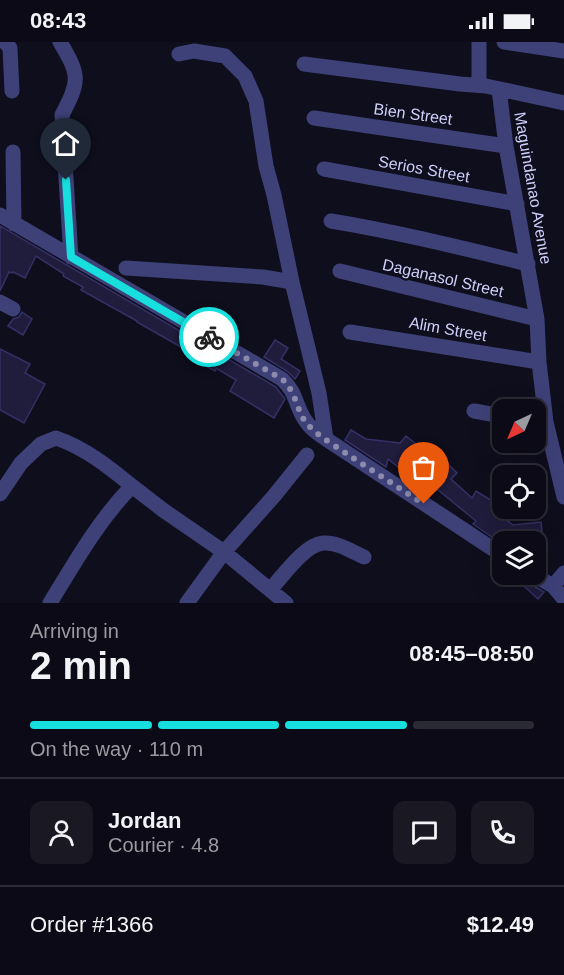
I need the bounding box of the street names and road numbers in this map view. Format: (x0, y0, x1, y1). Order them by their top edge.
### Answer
street label: Bien Street (373, 100, 454, 128)
street label: Maguindanao Avenue (511, 110, 555, 266)
street label: Serios Street (377, 153, 472, 185)
street label: Daganasol Street (381, 256, 506, 300)
street label: Alim Street (408, 314, 489, 344)

